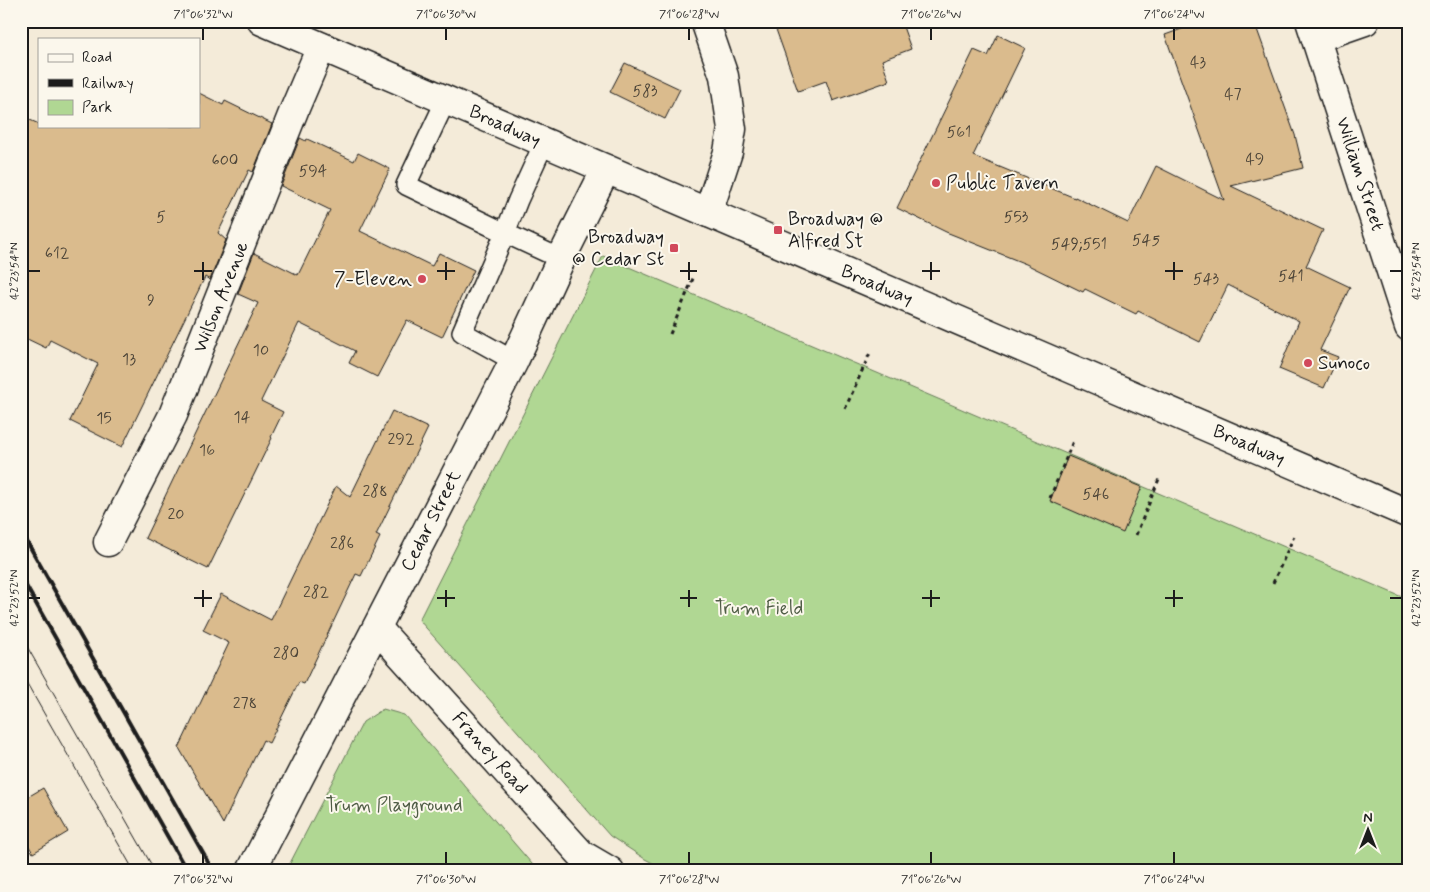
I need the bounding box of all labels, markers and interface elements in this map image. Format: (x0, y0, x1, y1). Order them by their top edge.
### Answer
text: 71°06'32"W (173, 7, 233, 23)
text: 71°06'30"W (416, 7, 476, 23)
text: 71°06'28"W (659, 7, 719, 23)
text: 71°06'26"W (901, 7, 961, 23)
text: 71°06'24"W (1144, 7, 1205, 23)
legend (38, 38, 200, 128)
text: Road (82, 48, 112, 68)
house number: 43 (1190, 52, 1206, 73)
text: Railway (82, 74, 134, 94)
house number: 583 (633, 81, 658, 102)
house number: 47 (1224, 84, 1242, 105)
text: Park (82, 98, 112, 118)
street label: Broadway (465, 99, 545, 153)
street label: William Street (1330, 114, 1390, 234)
house number: 561 (947, 122, 971, 143)
house number: 49 (1246, 149, 1264, 170)
house number: 600 (212, 150, 238, 171)
house number: 594 (299, 161, 327, 182)
place label: Public Tavern (946, 171, 1059, 196)
marker: Public Tavern (930, 177, 942, 189)
house number: 5 (156, 207, 166, 228)
place label: Broadway @ Alfred St (788, 207, 883, 254)
house number: 553 (1004, 207, 1029, 228)
marker: Broadway @ Alfred St (772, 224, 784, 236)
place label: Broadway @ Cedar St (572, 225, 664, 272)
house number: 545 (1132, 230, 1160, 251)
house number: 549;551 (1051, 234, 1107, 255)
street label: Wilson Avenue (187, 238, 255, 356)
text: 42°23'54"N (7, 242, 23, 300)
marker: Broadway @ Cedar St (668, 242, 680, 254)
text: 42°23'54"N (1409, 242, 1425, 300)
house number: 612 (45, 243, 70, 264)
street label: Broadway (837, 259, 917, 311)
house number: 541 (1278, 266, 1304, 287)
place label: 7-Eleven (334, 267, 412, 292)
house number: 543 (1193, 269, 1219, 290)
marker: 7-Eleven (416, 273, 428, 285)
house number: 9 (147, 290, 155, 311)
house number: 10 (253, 340, 269, 361)
house number: 13 (122, 349, 136, 370)
place label: Sunoco (1318, 351, 1370, 376)
marker: Sunoco (1302, 357, 1314, 369)
house number: 14 (234, 407, 251, 428)
house number: 15 (96, 408, 112, 429)
street label: Broadway (1209, 419, 1289, 471)
house number: 292 (388, 429, 415, 450)
house number: 16 (199, 440, 215, 461)
street label: Cedar Street (395, 466, 467, 576)
house number: 288 (362, 481, 388, 502)
house number: 546 (1083, 484, 1109, 505)
house number: 20 (168, 504, 185, 525)
house number: 286 (330, 533, 354, 554)
text: 42°23'52"N (7, 570, 23, 626)
text: 42°23'52"N (1409, 570, 1425, 626)
house number: 282 (303, 582, 330, 603)
park label: Trum Field (715, 596, 803, 621)
house number: 280 (273, 643, 299, 664)
house number: 278 (233, 693, 257, 714)
street label: Franey Road (446, 706, 534, 800)
park label: Trum Playground (326, 793, 462, 819)
north arrow (1342, 804, 1392, 854)
text: N (1363, 809, 1373, 827)
text: 71°06'32"W (173, 872, 233, 888)
text: 71°06'30"W (416, 872, 476, 888)
text: 71°06'28"W (659, 872, 719, 888)
text: 71°06'26"W (901, 872, 961, 888)
text: 71°06'24"W (1144, 872, 1205, 888)

